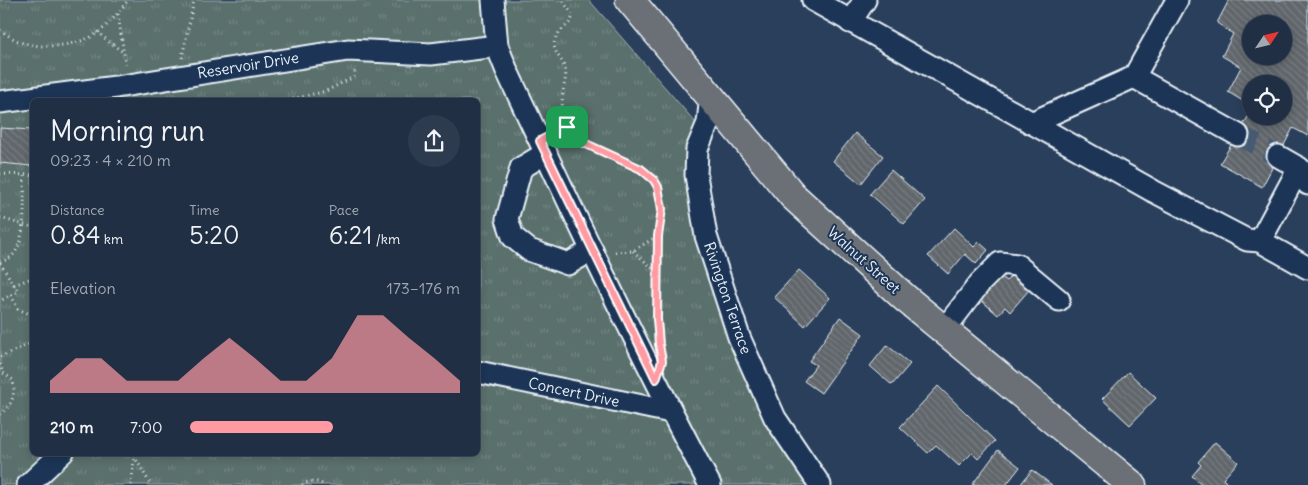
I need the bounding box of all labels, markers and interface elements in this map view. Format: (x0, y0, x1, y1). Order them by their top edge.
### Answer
north arrow (1242, 15, 1292, 65)
map controls (1242, 15, 1292, 125)
street label: Reservoir Drive (196, 48, 300, 82)
button: locate (1242, 75, 1292, 125)
pin (546, 106, 588, 148)
text: Morning run (50, 113, 205, 149)
icon: arrive (553, 113, 581, 141)
button: share (408, 115, 460, 167)
text: 09:23 · 4 × 210 m (50, 150, 171, 170)
text: Distance (50, 201, 105, 219)
text: Time (189, 201, 220, 219)
text: Pace (329, 201, 359, 219)
text: 0.84 (50, 219, 100, 251)
text: 5:20 (189, 219, 240, 251)
text: 6:21 (329, 219, 372, 251)
street label: Walnut Street (824, 222, 904, 298)
text: km (100, 230, 123, 248)
text: /km (372, 230, 400, 248)
street label: Rivington Terrace (700, 239, 756, 357)
text: Elevation (50, 278, 116, 298)
text: 173–176 m (387, 278, 460, 298)
street label: Concert Drive (527, 373, 621, 411)
text: 210 m (50, 417, 94, 437)
text: 7:00 (130, 417, 163, 437)

